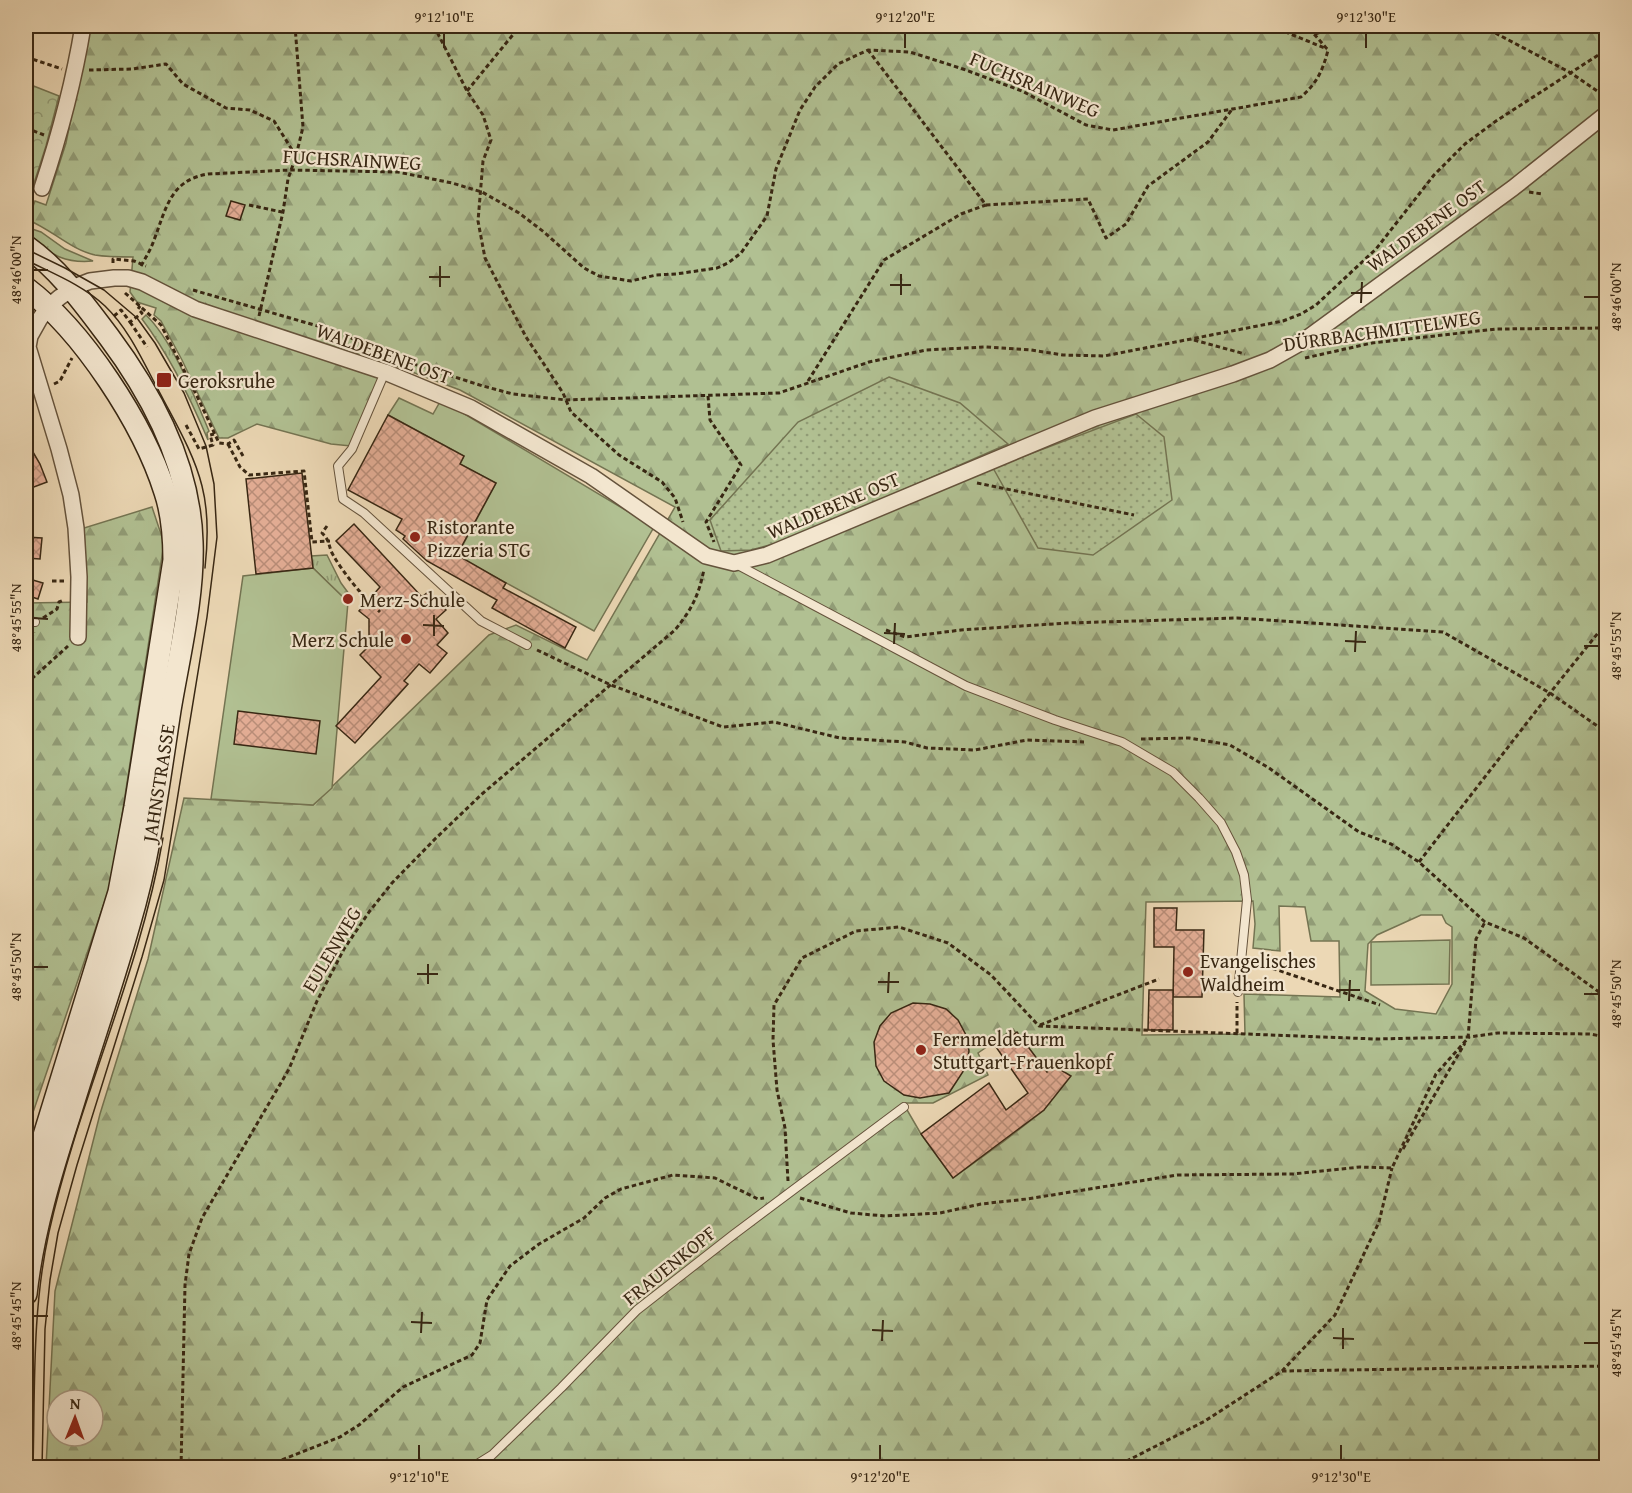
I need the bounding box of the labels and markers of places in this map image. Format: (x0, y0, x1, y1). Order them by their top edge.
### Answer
place label: Geroksruhe (178, 366, 275, 395)
marker: Geroksruhe (155, 371, 173, 389)
place label: Ristorante Pizzeria STG (427, 512, 531, 564)
marker: Ristorante Pizzeria STG (408, 530, 422, 544)
place label: Merz-Schule (360, 585, 465, 614)
marker: Merz-Schule (341, 592, 355, 606)
place label: Merz Schule (291, 625, 394, 654)
marker: Merz Schule (399, 632, 413, 646)
place label: Evangelisches Waldheim (1200, 946, 1316, 998)
marker: Evangelisches Waldheim (1181, 965, 1195, 979)
place label: Fernmeldeturm Stuttgart-Frauenkopf (933, 1024, 1115, 1076)
marker: Fernmeldeturm Stuttgart-Frauenkopf (914, 1043, 928, 1057)

